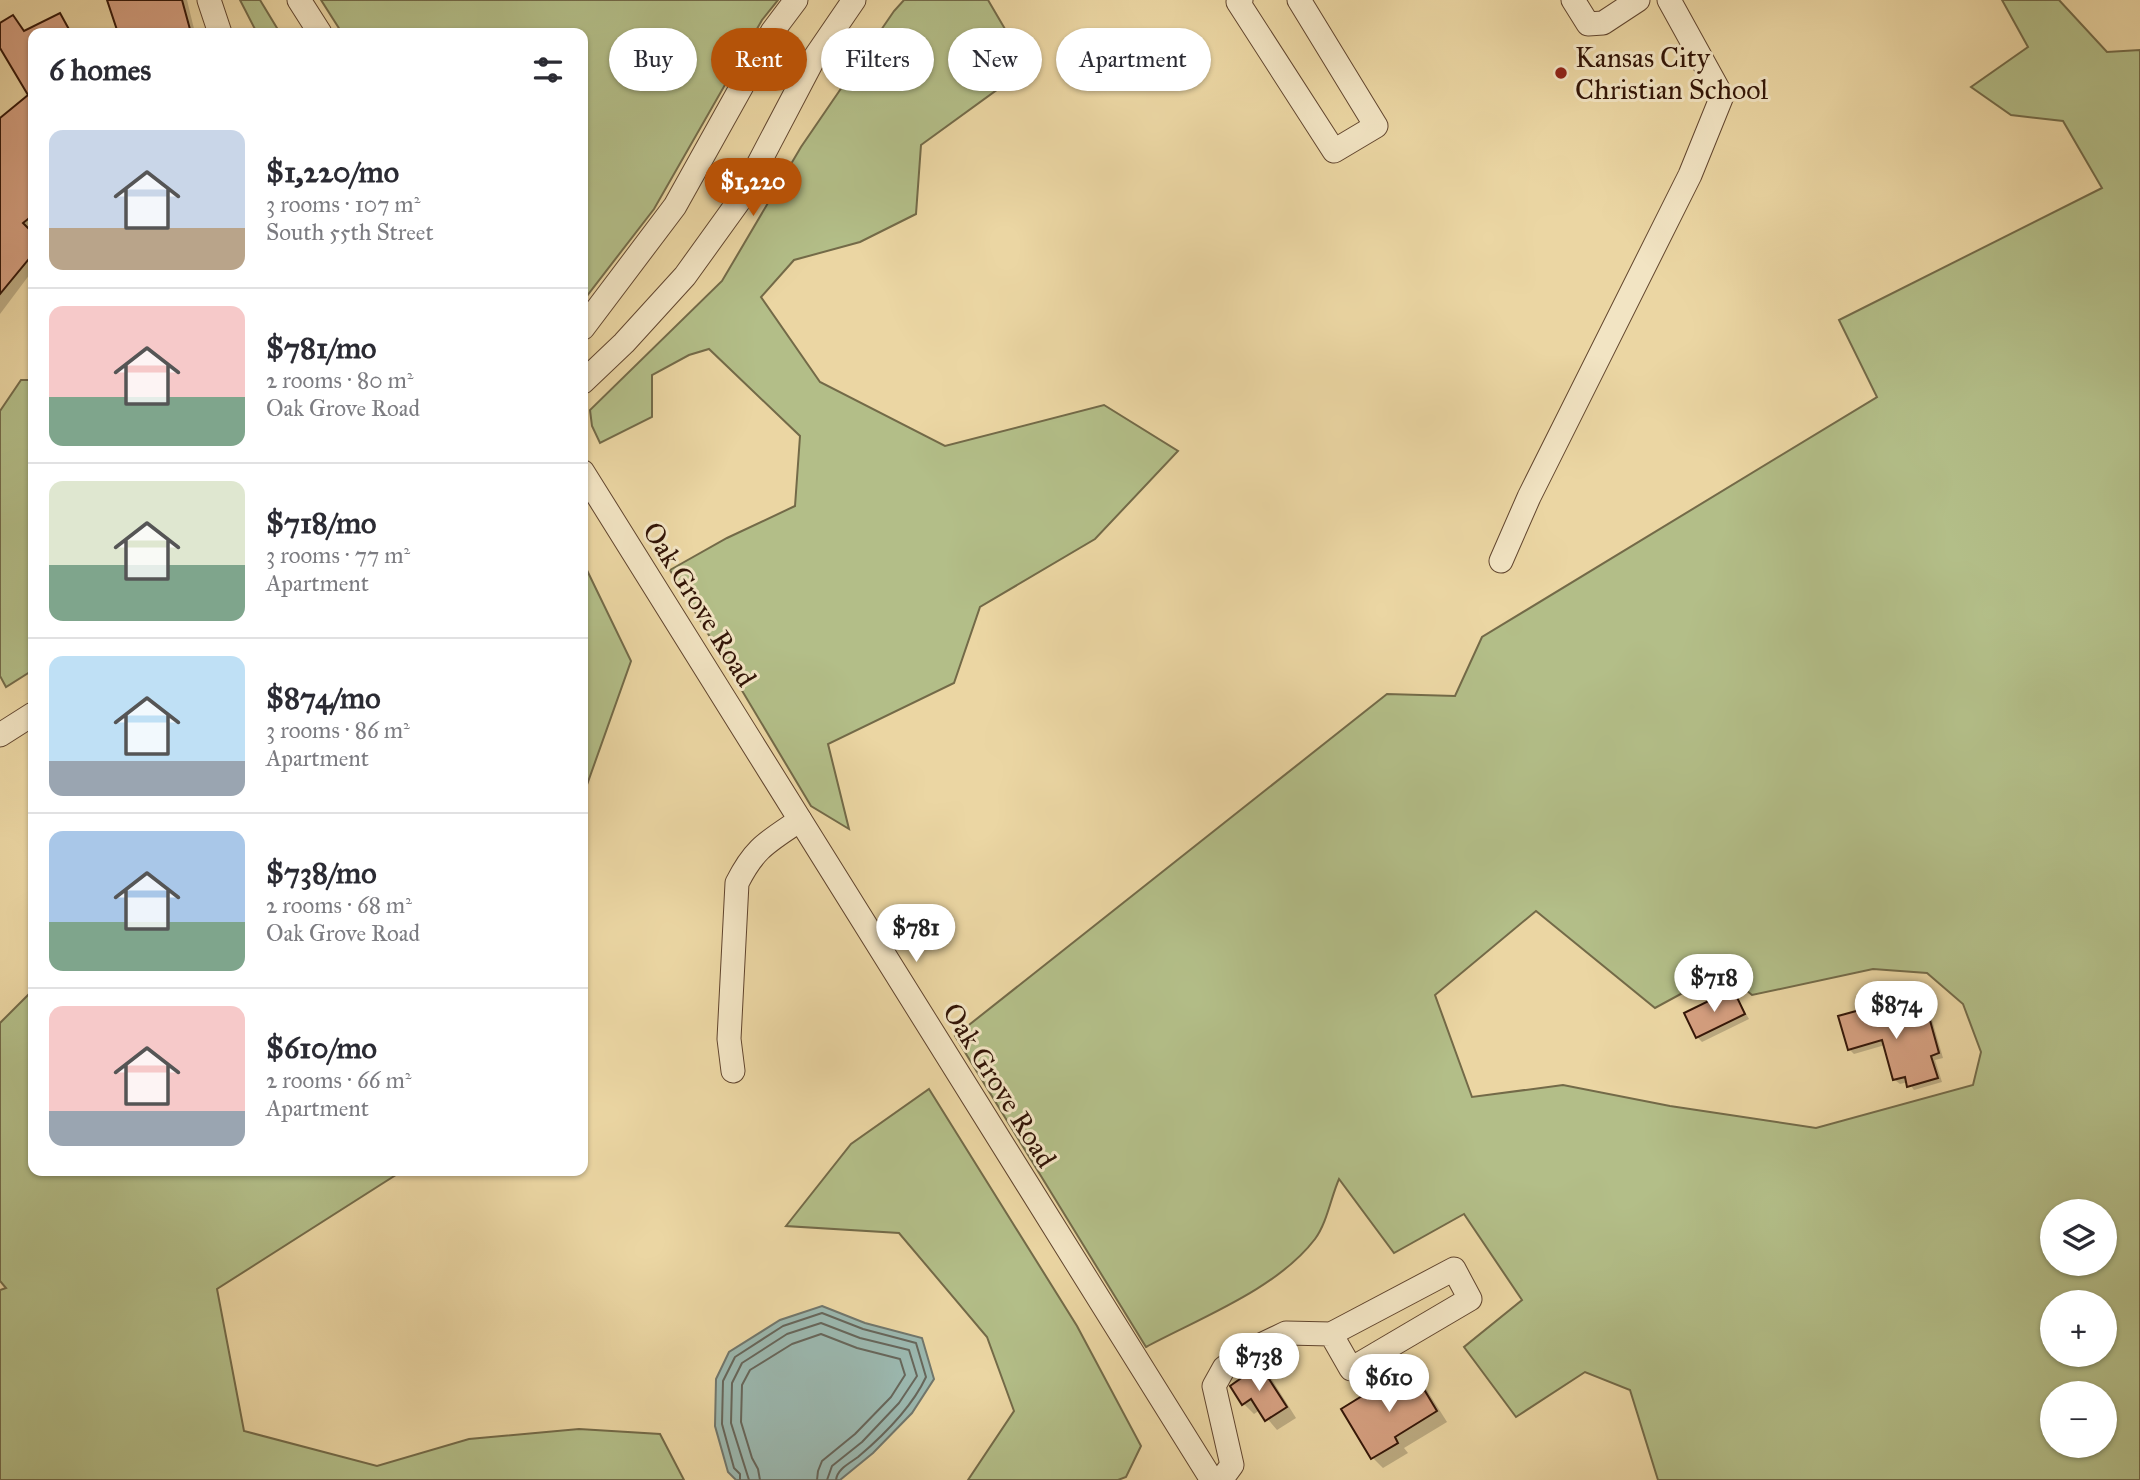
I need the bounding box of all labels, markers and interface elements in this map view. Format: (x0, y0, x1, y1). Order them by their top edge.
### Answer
chip: Buy (609, 28, 697, 91)
chip: Rent (711, 28, 807, 91)
chip: Filters (821, 28, 934, 91)
chip: New (948, 28, 1042, 91)
chip: Apartment (1056, 28, 1211, 91)
place label: Kansas City Christian School (1575, 40, 1769, 107)
icon: filters (529, 51, 567, 89)
text: 6 homes (49, 52, 151, 88)
marker: Kansas City Christian School (1553, 65, 1569, 81)
text: $1,220/mo (266, 154, 399, 190)
icon: home (105, 158, 189, 242)
pin: $1,220 (696, 158, 810, 218)
text: $1,220 (721, 167, 785, 195)
text: 3 rooms · 107 m² (266, 190, 420, 218)
text: South 55th Street (266, 218, 434, 246)
text: $781/mo (266, 330, 376, 366)
icon: home (105, 334, 189, 418)
text: 2 rooms · 80 m² (266, 366, 413, 394)
text: Oak Grove Road (266, 394, 420, 422)
text: $718/mo (266, 505, 376, 541)
icon: home (105, 509, 189, 593)
street label: Oak Grove Road (635, 515, 764, 693)
text: 3 rooms · 77 m² (266, 541, 410, 569)
text: Apartment (266, 569, 369, 597)
text: $874/mo (266, 680, 381, 716)
icon: home (105, 684, 189, 768)
text: 3 rooms · 86 m² (266, 716, 410, 744)
text: Apartment (266, 744, 369, 772)
text: $738/mo (266, 855, 376, 891)
icon: home (105, 859, 189, 943)
text: 2 rooms · 68 m² (266, 891, 412, 919)
pin: $781 (875, 904, 957, 964)
text: $781 (892, 913, 940, 941)
text: Oak Grove Road (266, 919, 420, 947)
pin: $718 (1673, 954, 1755, 1014)
text: $718 (1690, 963, 1738, 991)
pin: $874 (1855, 982, 1937, 1041)
text: $874 (1871, 990, 1921, 1018)
street label: Oak Grove Road (935, 996, 1064, 1174)
text: $610/mo (266, 1030, 377, 1066)
icon: home (105, 1034, 189, 1118)
text: 2 rooms · 66 m² (266, 1066, 411, 1094)
text: Apartment (266, 1094, 369, 1122)
map controls (2040, 1199, 2117, 1458)
button: layers (2040, 1199, 2117, 1276)
button: + (2040, 1290, 2117, 1367)
pin: $738 (1218, 1334, 1300, 1393)
text: $738 (1235, 1342, 1283, 1370)
pin: $610 (1348, 1354, 1430, 1414)
text: $610 (1365, 1363, 1413, 1391)
button: − (2040, 1381, 2117, 1458)

